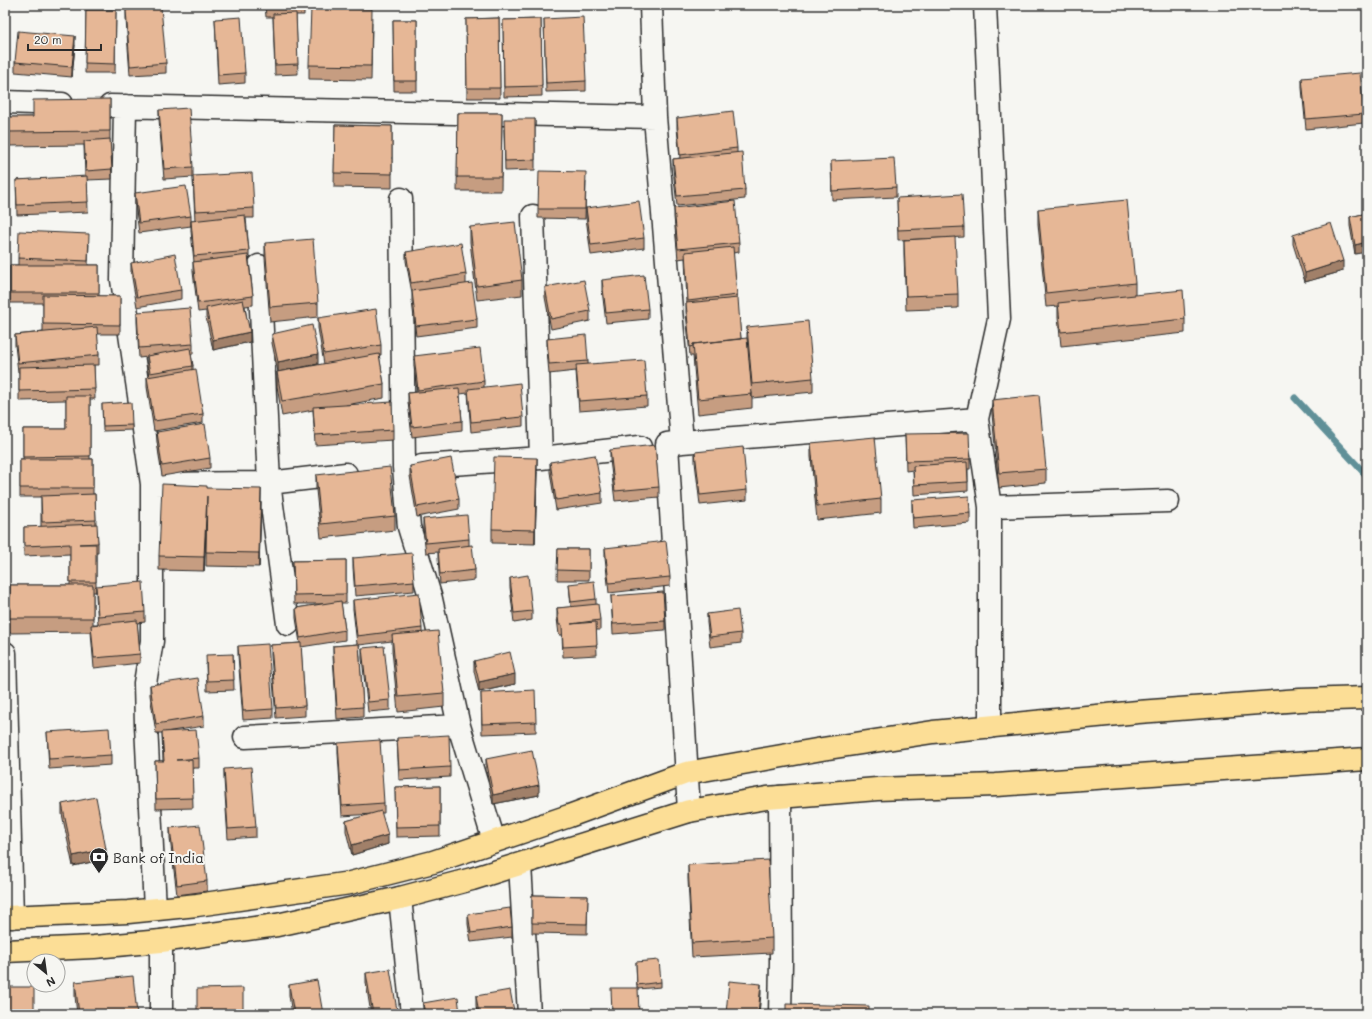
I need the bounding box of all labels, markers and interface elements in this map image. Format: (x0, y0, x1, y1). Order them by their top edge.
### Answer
scale bar (28, 26, 101, 52)
text: 20 m (34, 31, 62, 47)
bank icon: Bank of India (88, 846, 110, 874)
place label: Bank of India (113, 848, 204, 867)
north arrow (26, 953, 66, 993)
text: N (44, 974, 58, 991)

